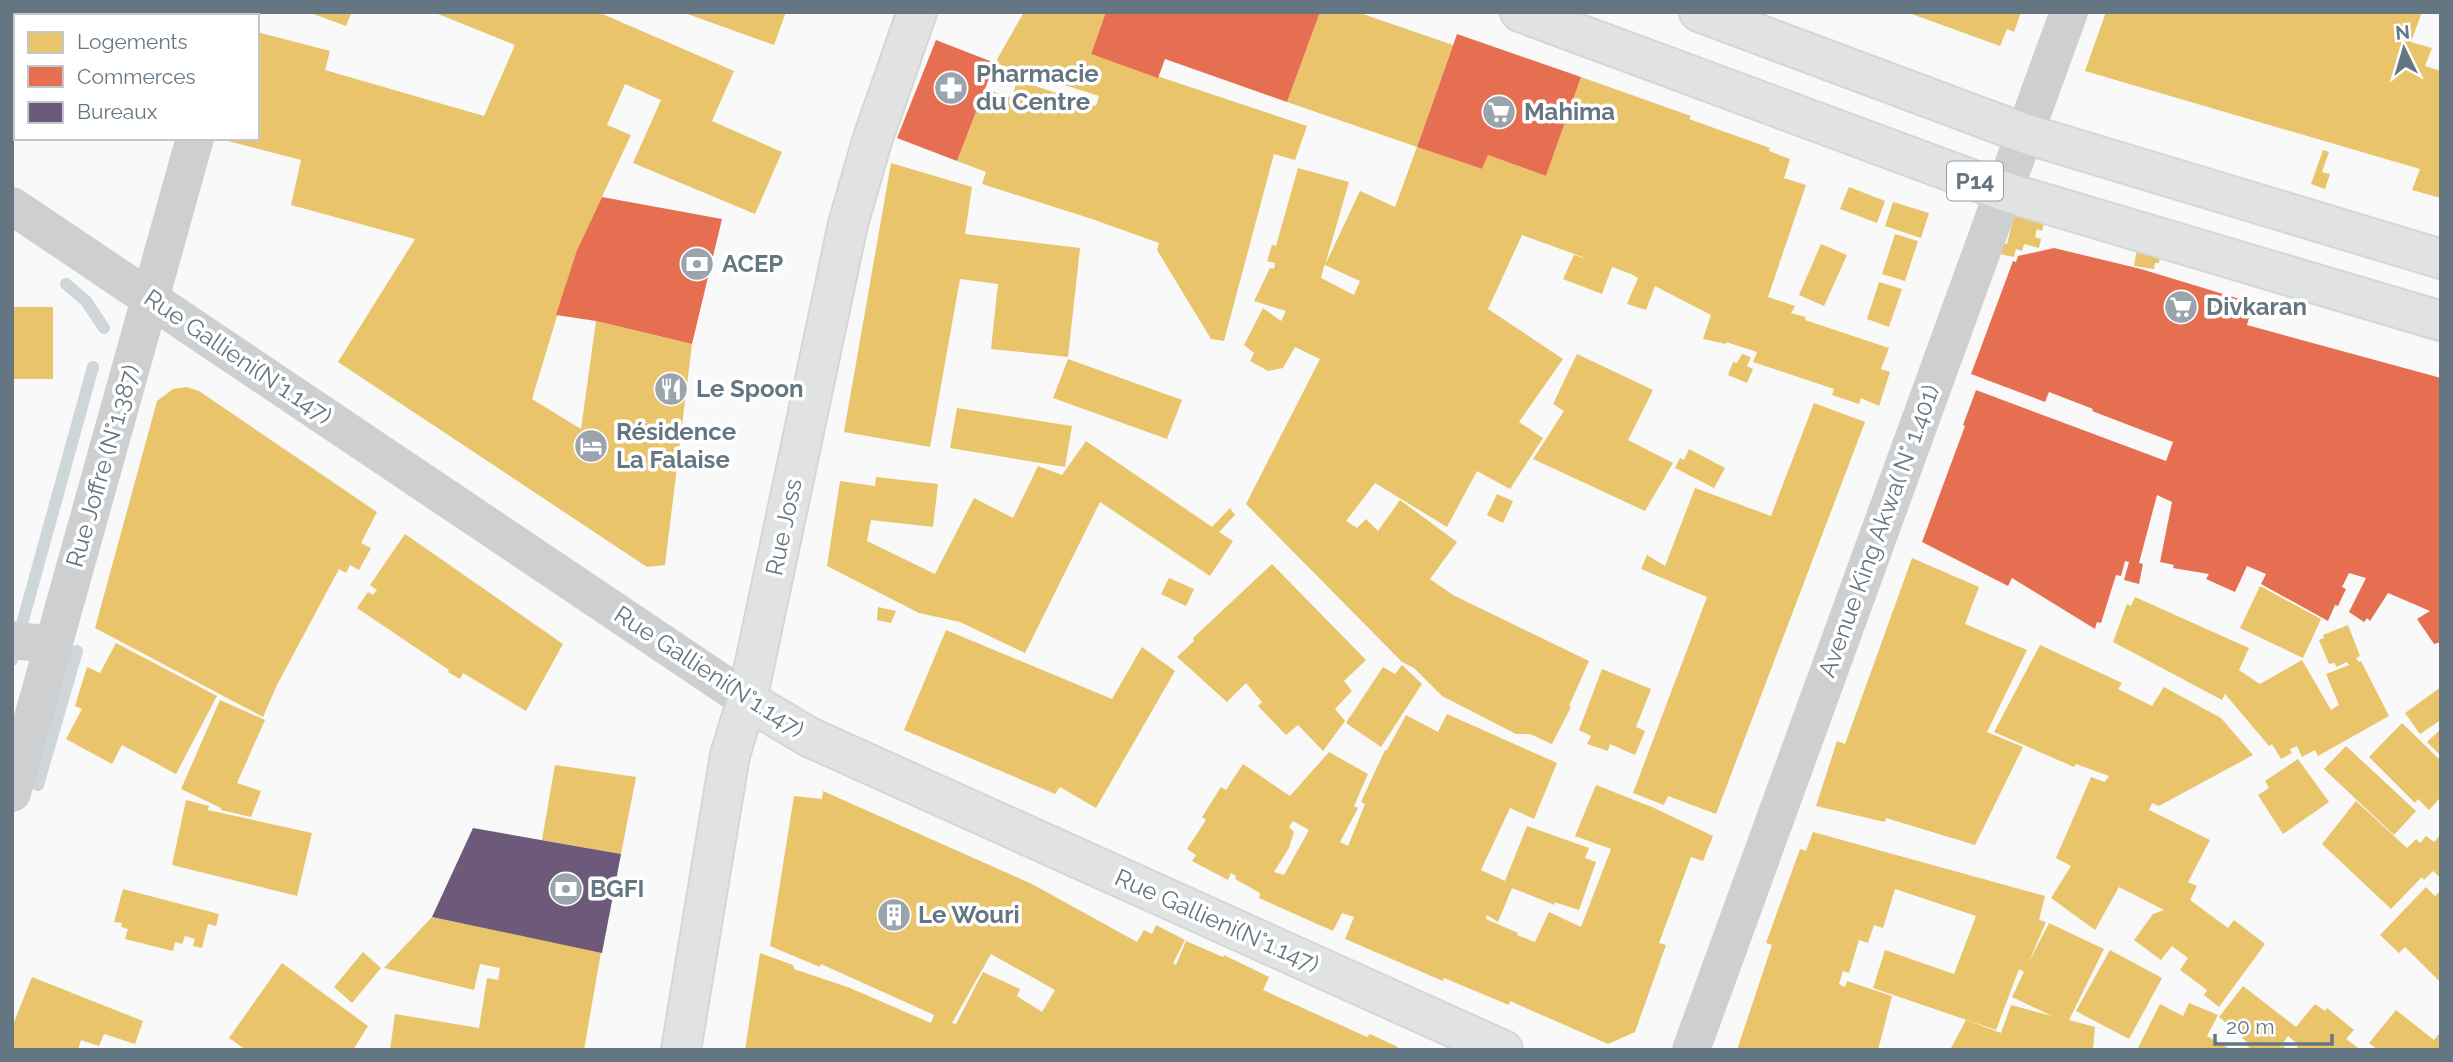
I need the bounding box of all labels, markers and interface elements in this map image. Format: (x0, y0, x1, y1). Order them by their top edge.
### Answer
legend (14, 14, 259, 140)
north arrow (2369, 14, 2439, 84)
text: N (2394, 20, 2411, 44)
text: Logements (77, 29, 188, 54)
place label: Pharmacie du Centre (976, 59, 1099, 116)
text: Commerces (77, 64, 196, 89)
pharmacy icon: Pharmacie du Centre (932, 69, 970, 107)
supermarket icon: Mahima (1480, 93, 1518, 131)
place label: Mahima (1524, 97, 1615, 126)
text: Bureaux (77, 99, 158, 124)
road number: P14 (1947, 162, 2003, 200)
bank icon: ACEP (678, 245, 716, 283)
place label: ACEP (722, 249, 783, 278)
street label: Rue Gallieni(N°1.147) (139, 283, 338, 430)
supermarket icon: Divkaran (2162, 288, 2200, 326)
place label: Divkaran (2206, 292, 2307, 321)
street label: Rue Joffre (N°1.387) (60, 361, 145, 570)
restaurant icon: Le Spoon (652, 370, 690, 408)
place label: Le Spoon (696, 374, 804, 403)
street label: Avenue King Akwa( N° 1.401) (1812, 381, 1945, 681)
place label: Résidence La Falaise (616, 417, 736, 474)
hotel icon: Résidence La Falaise (572, 427, 610, 465)
street label: Rue Joss (759, 476, 808, 578)
street label: Rue Gallieni(N°1.147) (609, 599, 810, 744)
street label: Rue Gallieni(N°1.147) (1111, 862, 1324, 979)
bank icon: BGFI (547, 870, 585, 908)
place label: BGFI (590, 874, 644, 903)
building icon: Le Wouri (875, 896, 913, 934)
place label: Le Wouri (918, 900, 1020, 929)
scale bar (2215, 1002, 2332, 1046)
text: 20 m (2226, 1014, 2274, 1039)

